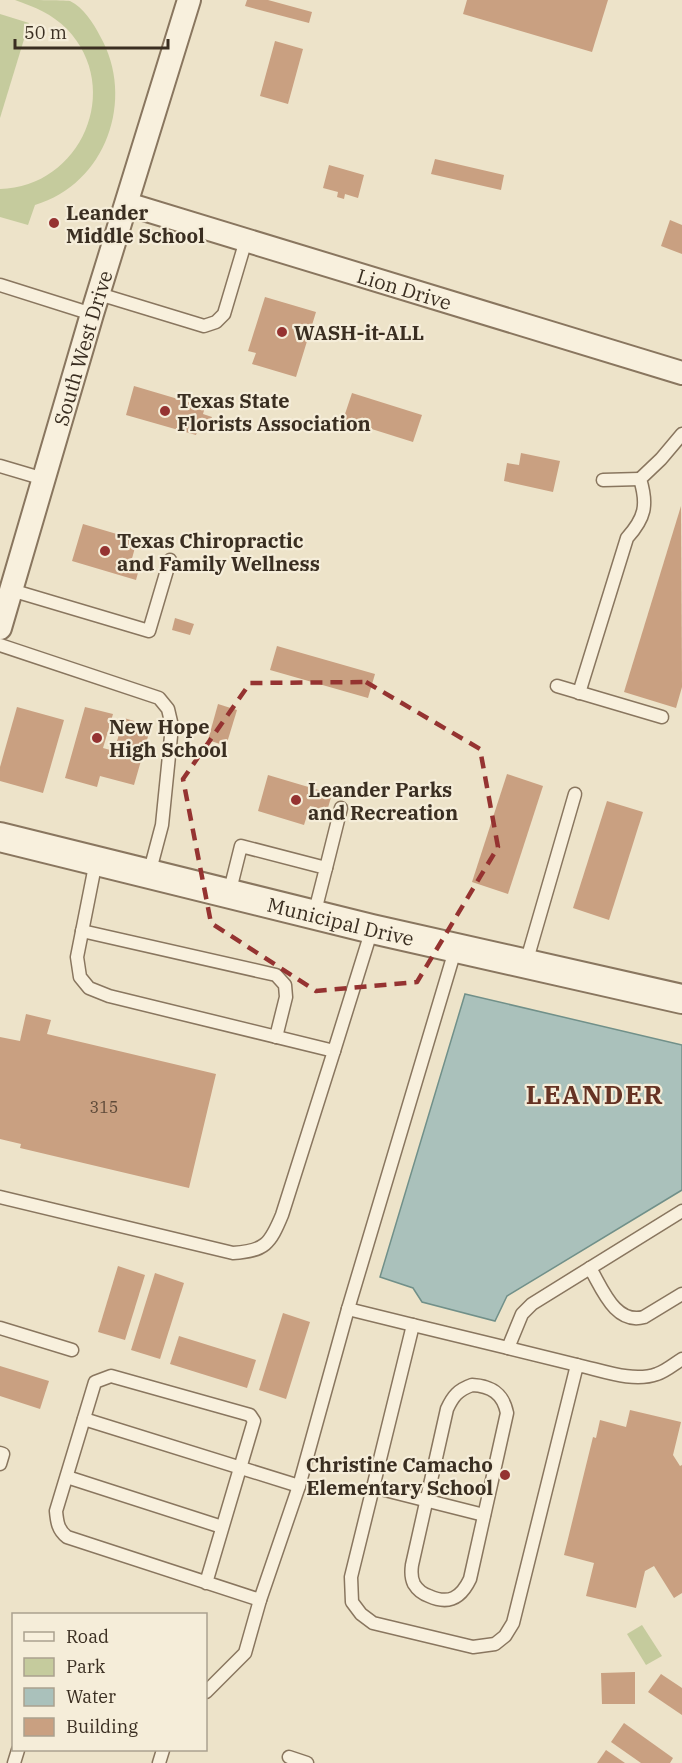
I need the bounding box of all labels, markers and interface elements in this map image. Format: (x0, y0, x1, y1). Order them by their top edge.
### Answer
scale bar (15, 12, 168, 50)
text: 50 m (24, 21, 67, 44)
place label: Leander Middle School (66, 199, 205, 249)
marker: Leander Middle School (47, 216, 61, 230)
street label: Lion Drive (354, 261, 455, 316)
street label: South West Drive (47, 267, 118, 429)
place label: WASH-it-ALL (294, 319, 424, 346)
marker: WASH-it-ALL (275, 325, 289, 339)
place label: Texas State Florists Association (177, 387, 371, 437)
marker: Texas State Florists Association (158, 404, 172, 418)
place label: Texas Chiropractic and Family Wellness (117, 527, 320, 577)
marker: Texas Chiropractic and Family Wellness (98, 544, 112, 558)
place label: New Hope High School (109, 713, 228, 763)
marker: New Hope High School (90, 731, 104, 745)
place label: Leander Parks and Recreation (308, 776, 458, 826)
marker: Leander Parks and Recreation (289, 793, 303, 807)
street label: Municipal Drive (265, 890, 417, 952)
district label: LEANDER (526, 1077, 664, 1111)
house number: 315 (90, 1097, 118, 1117)
place label: Christine Camacho Elementary School (306, 1451, 493, 1501)
marker: Christine Camacho Elementary School (498, 1468, 512, 1482)
legend (12, 1613, 207, 1751)
text: Road (66, 1625, 109, 1648)
text: Park (66, 1655, 106, 1678)
text: Water (66, 1685, 116, 1708)
text: Building (66, 1715, 138, 1738)

